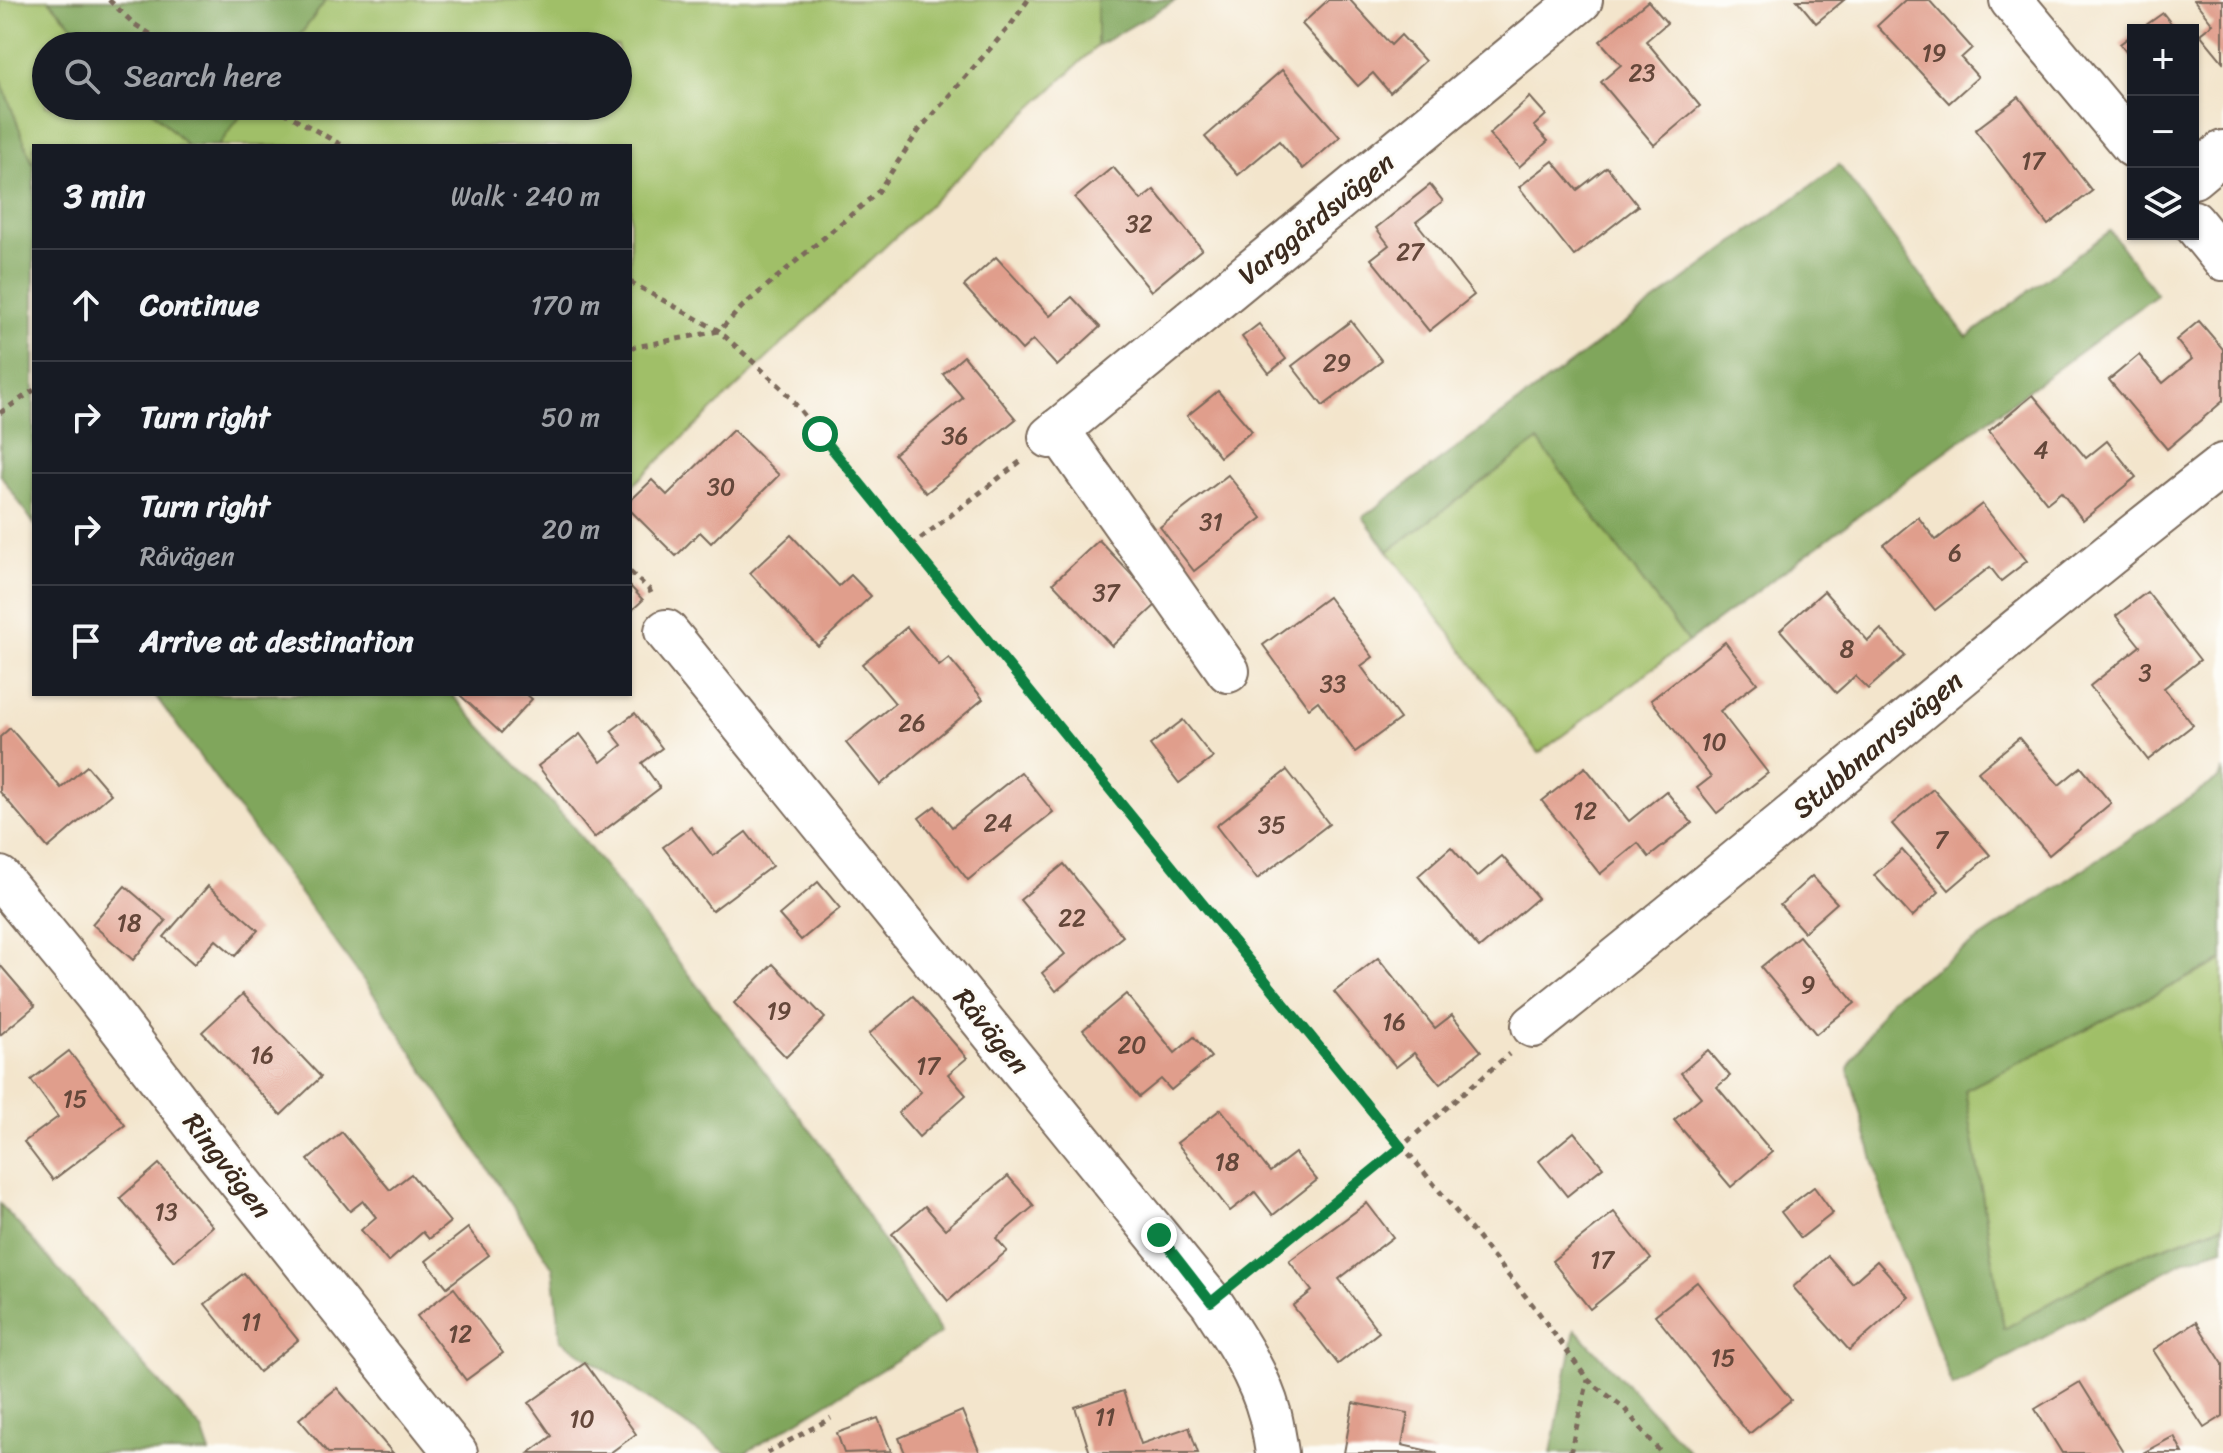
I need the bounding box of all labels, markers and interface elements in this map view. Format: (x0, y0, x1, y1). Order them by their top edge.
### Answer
map controls (2127, 24, 2199, 240)
button: + (2127, 24, 2199, 96)
search box (32, 32, 632, 120)
house number: 19 (1921, 32, 1947, 74)
text: Search here (124, 49, 282, 103)
house number: 23 (1628, 52, 1656, 94)
icon: search (60, 54, 104, 98)
button: − (2127, 96, 2199, 168)
street label: Varggårdsvägen (1227, 139, 1406, 298)
house number: 17 (2021, 140, 2046, 182)
text: 3 min (64, 166, 145, 226)
button: layers (2127, 168, 2199, 240)
text: Walk · 240 m (451, 173, 600, 219)
house number: 32 (1125, 203, 1153, 245)
house number: 27 (1396, 231, 1425, 273)
text: Continue (140, 278, 259, 332)
text: 170 m (531, 282, 600, 328)
icon: ahead (64, 283, 108, 327)
house number: 29 (1323, 342, 1351, 384)
text: Turn right (140, 390, 270, 444)
text: 50 m (541, 394, 600, 440)
icon: right (64, 395, 108, 439)
house number: 36 (942, 415, 968, 457)
route start (802, 416, 838, 452)
house number: 4 (2034, 429, 2049, 471)
house number: 30 (707, 466, 735, 508)
text: Turn right (140, 479, 270, 533)
house number: 31 (1199, 501, 1223, 543)
text: 20 m (542, 506, 600, 552)
icon: right (64, 507, 108, 551)
house number: 6 (1948, 532, 1962, 574)
text: Råvägen (140, 533, 235, 579)
house number: 37 (1093, 572, 1121, 614)
text: Arrive at destination (140, 614, 414, 668)
icon: arrive (64, 619, 108, 663)
house number: 8 (1840, 628, 1854, 670)
house number: 3 (2138, 652, 2152, 694)
street label: Stubbnarvsvägen (1780, 657, 1974, 831)
house number: 33 (1320, 663, 1346, 705)
house number: 26 (898, 702, 926, 744)
house number: 10 (1701, 721, 1727, 763)
house number: 12 (1573, 790, 1597, 832)
house number: 24 (984, 802, 1012, 844)
house number: 35 (1258, 804, 1286, 846)
house number: 7 (1934, 819, 1949, 861)
house number: 22 (1058, 897, 1086, 939)
house number: 18 (117, 902, 141, 944)
house number: 9 (1801, 964, 1815, 1006)
street label: Råvägen (941, 976, 1043, 1086)
house number: 19 (766, 990, 792, 1032)
house number: 16 (1382, 1001, 1406, 1043)
house number: 20 (1117, 1024, 1147, 1066)
house number: 16 (250, 1034, 274, 1076)
house number: 17 (916, 1045, 941, 1087)
house number: 15 (63, 1078, 87, 1120)
street label: Ringvägen (170, 1101, 285, 1230)
house number: 18 (1215, 1141, 1239, 1183)
house number: 13 (154, 1191, 178, 1233)
route end (1141, 1217, 1177, 1253)
house number: 17 (1590, 1239, 1615, 1281)
house number: 11 (241, 1301, 261, 1343)
house number: 12 (448, 1313, 472, 1355)
house number: 15 (1711, 1337, 1735, 1379)
house number: 11 (1095, 1396, 1115, 1438)
house number: 10 (569, 1398, 595, 1440)

